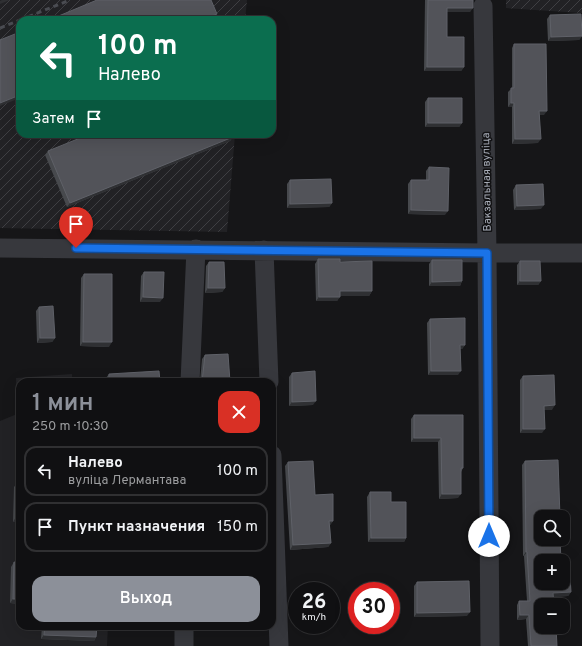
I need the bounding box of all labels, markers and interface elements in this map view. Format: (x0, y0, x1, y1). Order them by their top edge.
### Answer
text: 100 m (98, 29, 178, 65)
icon: left (32, 32, 84, 84)
text: Налево (98, 64, 161, 87)
icon: arrive (83, 108, 105, 130)
text: Затем (32, 110, 75, 129)
street label: Вакзальная вуліца (479, 132, 495, 232)
pin (59, 207, 93, 248)
icon: arrive (65, 213, 87, 235)
text: 1 мин (32, 389, 93, 419)
button: close (218, 391, 260, 433)
text: 250 m · 10:30 (32, 419, 109, 435)
text: Налево (68, 454, 123, 473)
icon: left (34, 460, 56, 482)
text: 100 m (217, 462, 258, 481)
text: вуліца Лермантава (68, 473, 186, 489)
map controls (534, 510, 570, 634)
button: search (534, 510, 570, 546)
position arrow (468, 515, 510, 557)
icon: arrive (34, 516, 56, 538)
text: Пункт назначения (68, 518, 205, 537)
text: 150 m (217, 518, 258, 537)
button: + (534, 554, 570, 590)
button: Выход (32, 576, 260, 622)
speed limit sign: 30 (348, 582, 400, 634)
text: 26 (302, 590, 326, 616)
button: − (534, 598, 570, 634)
text: km/h (302, 611, 326, 624)

